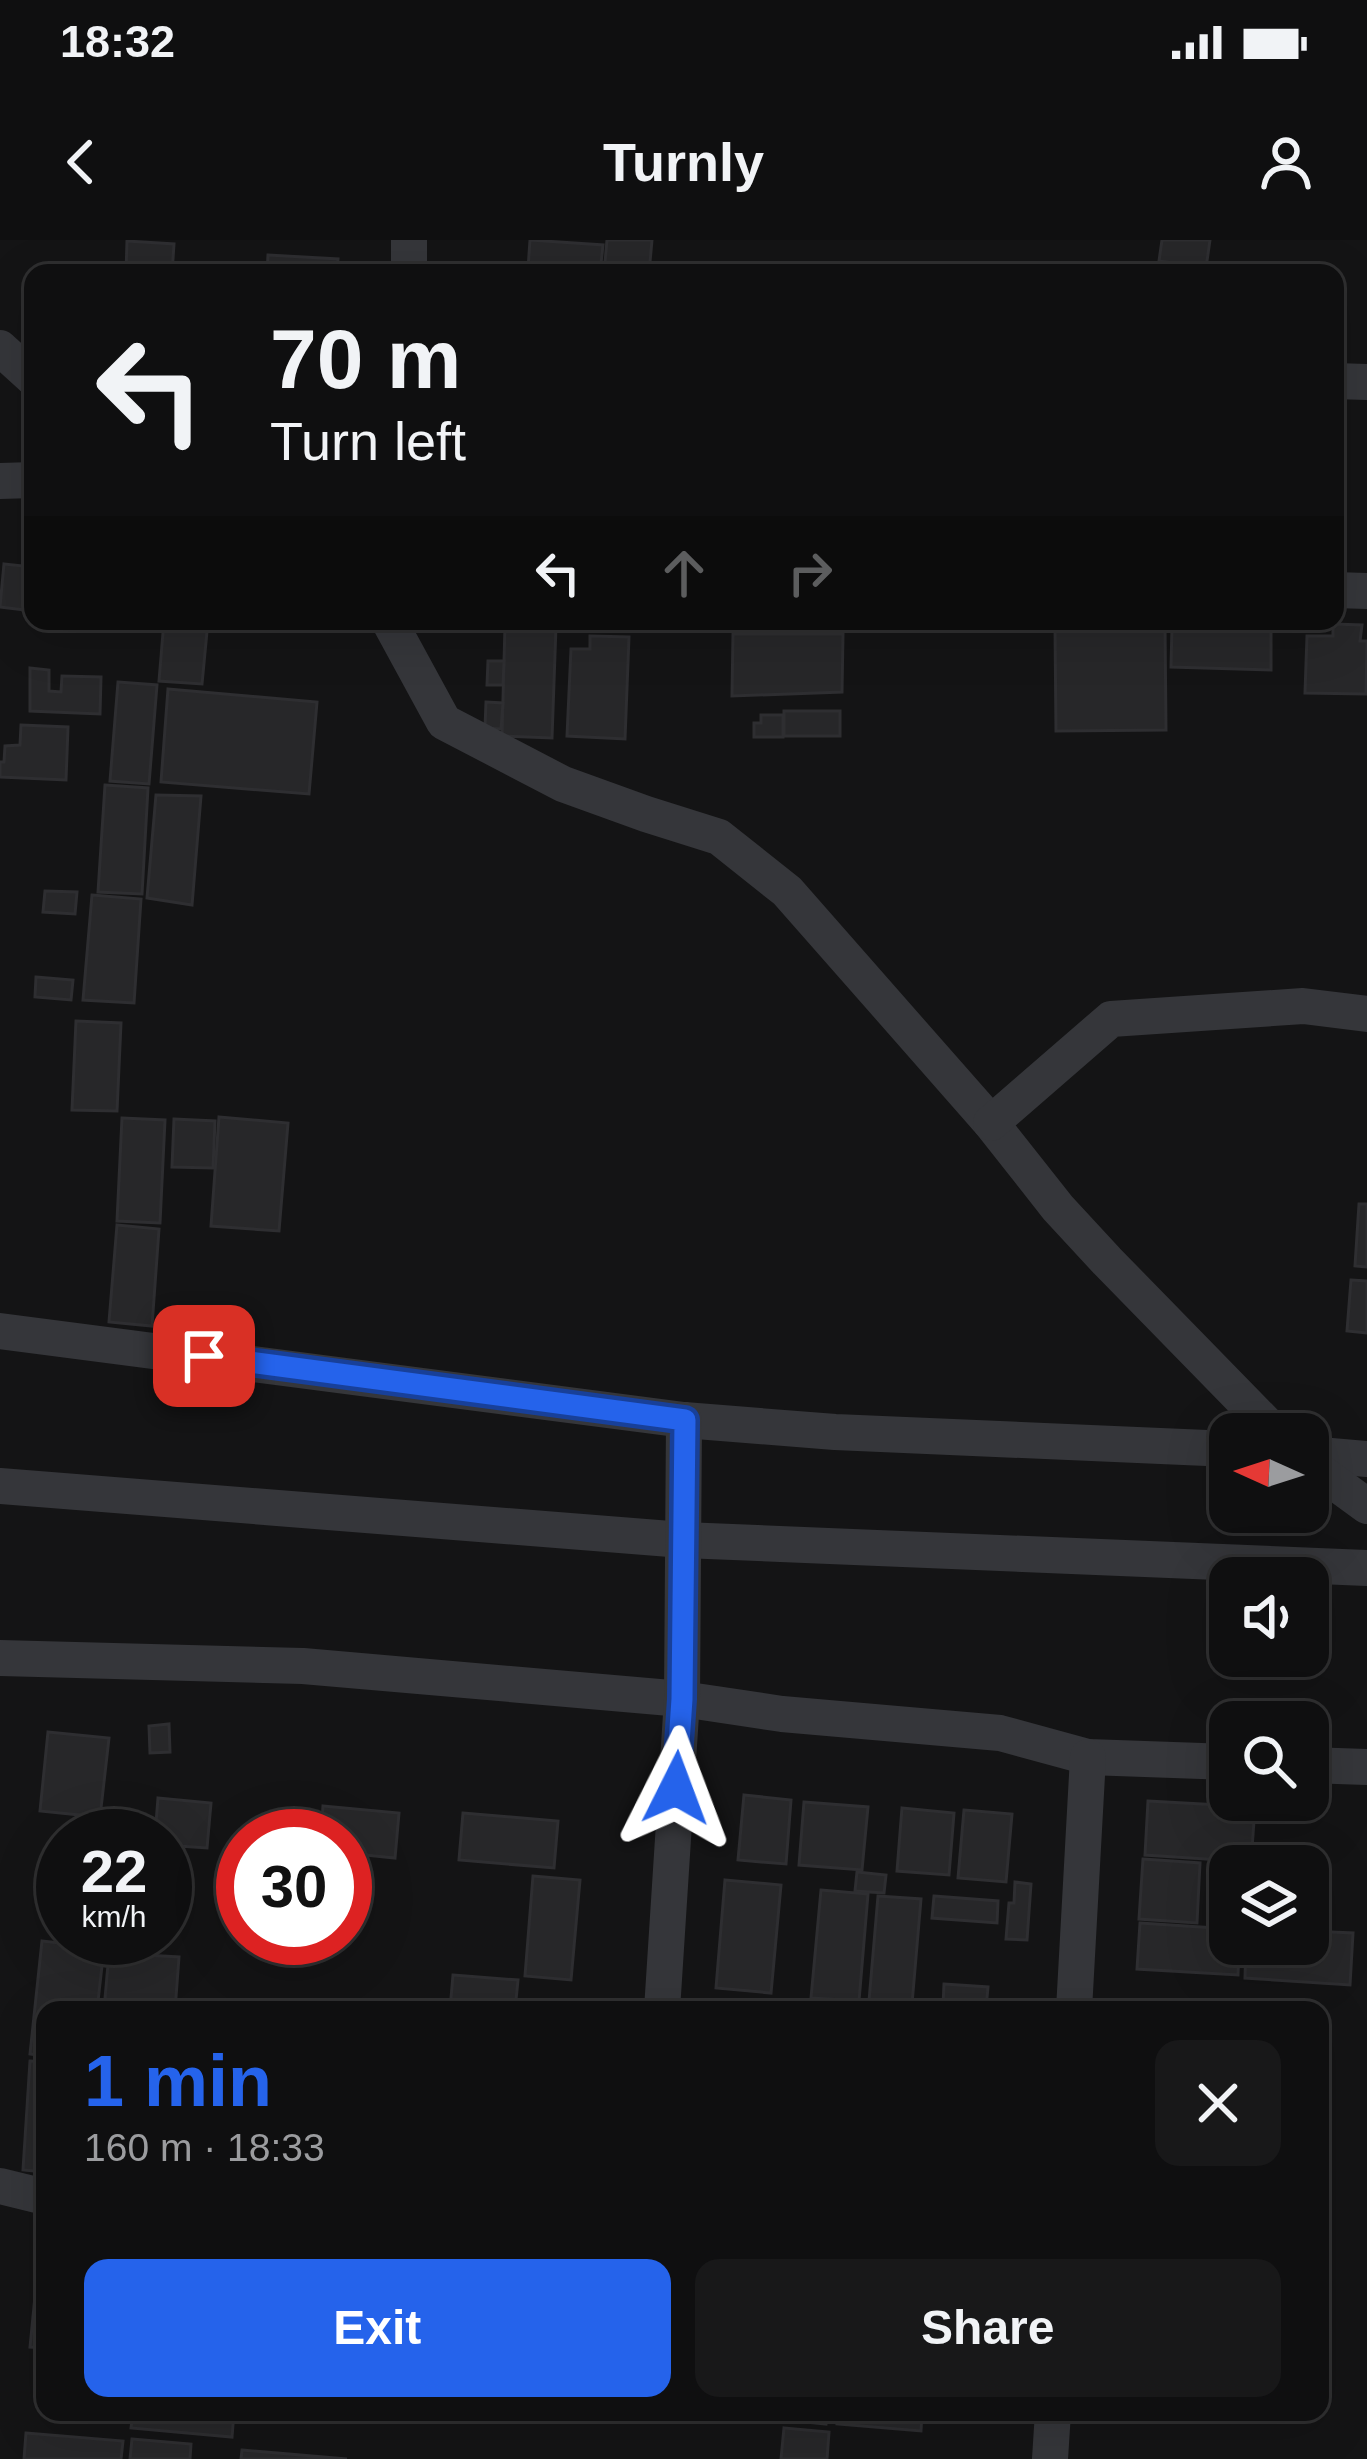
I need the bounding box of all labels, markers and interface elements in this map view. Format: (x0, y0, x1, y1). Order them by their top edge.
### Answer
text: 18:32 (60, 16, 175, 67)
icon: back (48, 129, 114, 195)
icon: person (1253, 129, 1319, 195)
text: Turnly (603, 132, 764, 192)
icon: left (72, 312, 228, 468)
text: 70 m (270, 312, 461, 406)
text: Turn left (270, 411, 466, 471)
icon: left (525, 540, 591, 606)
icon: ahead (651, 540, 717, 606)
icon: right (777, 540, 843, 606)
pin (153, 1305, 255, 1407)
icon: arrive (171, 1323, 237, 1389)
north arrow (1209, 1413, 1329, 1533)
map controls (1209, 1413, 1329, 1965)
button: sound (1209, 1557, 1329, 1677)
button: search (1209, 1701, 1329, 1821)
position arrow (613, 1725, 739, 1851)
speed limit sign: 30 (216, 1809, 372, 1965)
text: 22 (81, 1838, 147, 1905)
button: layers (1209, 1845, 1329, 1965)
text: km/h (81, 1900, 147, 1933)
button: close (1155, 2040, 1281, 2166)
text: 1 min (84, 2041, 272, 2121)
text: 160 m · 18:33 (84, 2126, 325, 2169)
button: Exit (84, 2259, 671, 2397)
button: Share (695, 2259, 1281, 2397)

